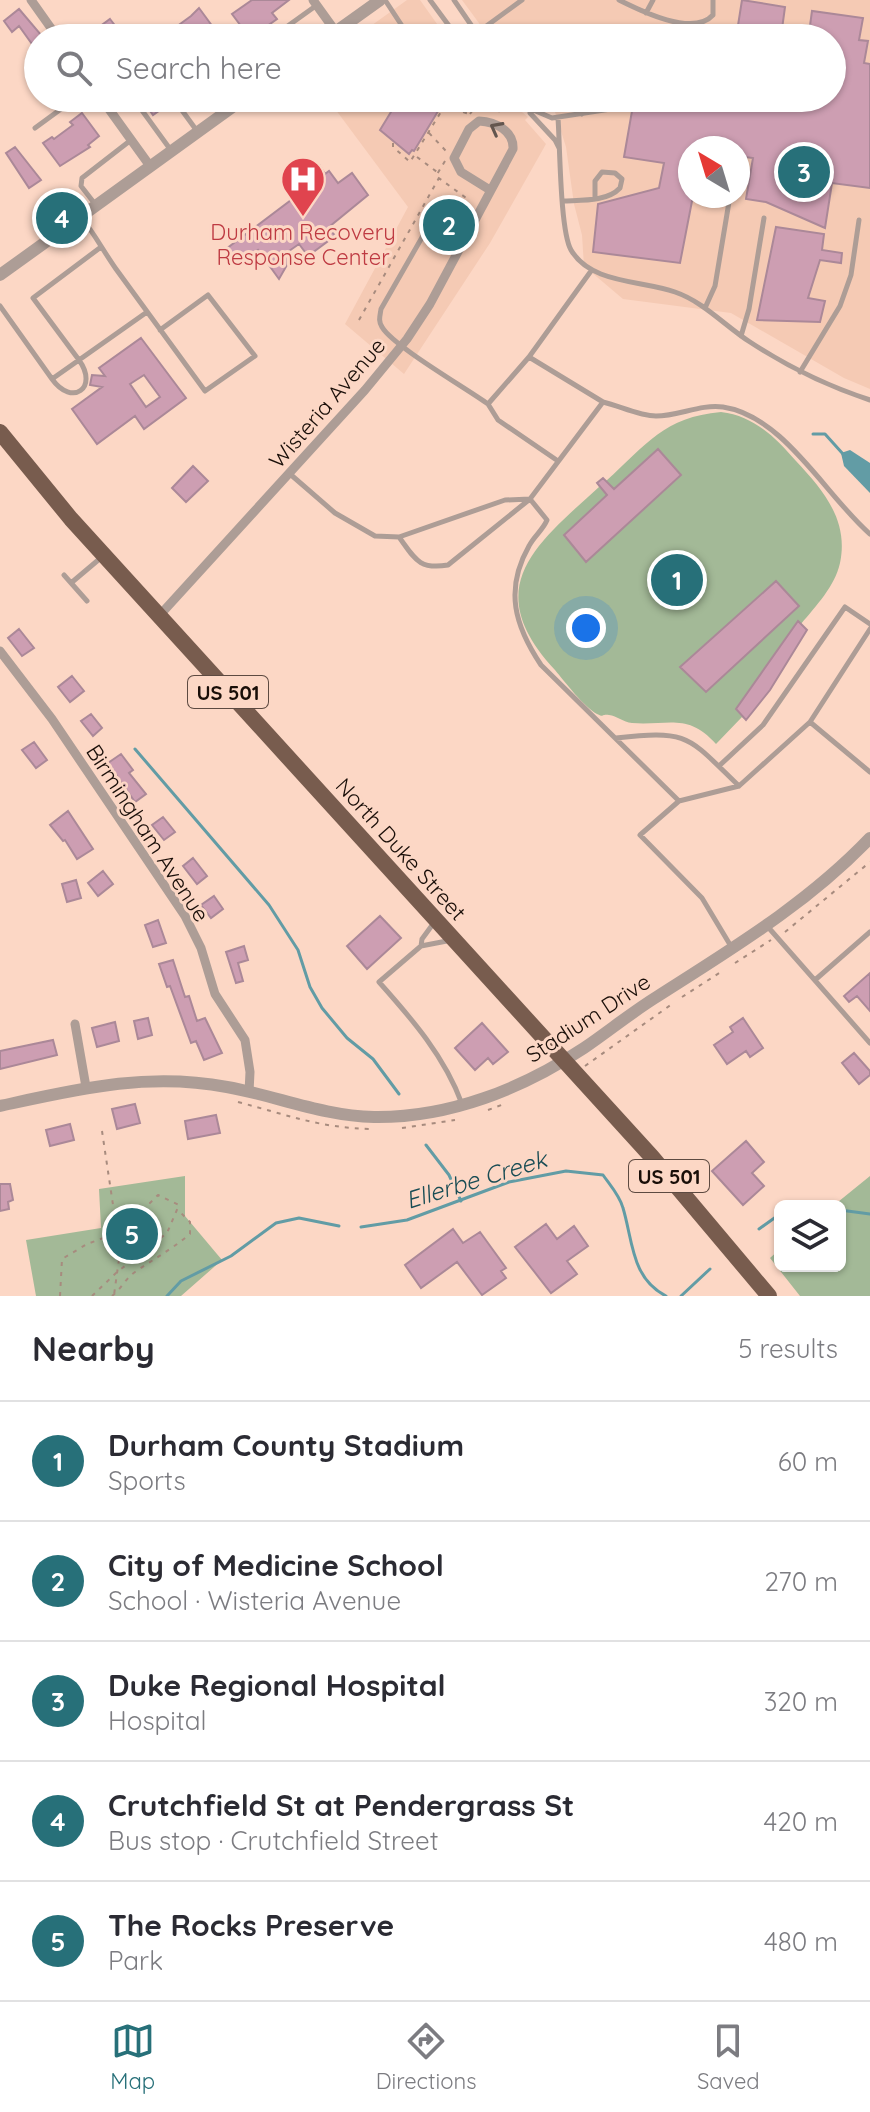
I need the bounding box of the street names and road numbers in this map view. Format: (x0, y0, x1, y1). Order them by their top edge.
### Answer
street label: Wisteria Avenue (263, 332, 391, 474)
road number: US 501 (188, 676, 268, 708)
street label: Birmingham Avenue (80, 739, 216, 927)
street label: North Duke Street (330, 772, 472, 926)
street label: Stadium Drive (521, 967, 655, 1069)
road number: US 501 (629, 1160, 709, 1192)

